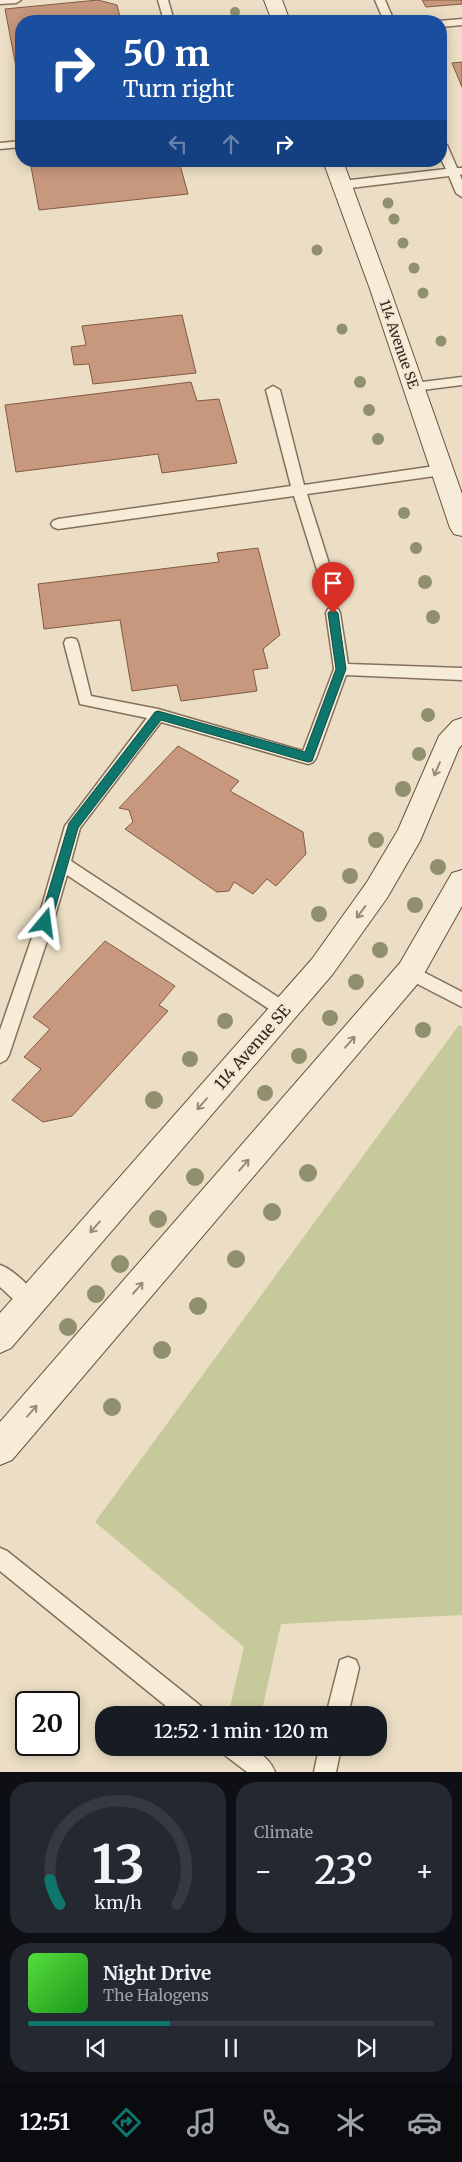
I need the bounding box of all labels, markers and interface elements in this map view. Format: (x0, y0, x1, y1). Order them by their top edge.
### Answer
text: 50 m (123, 32, 210, 76)
icon: right (40, 35, 105, 100)
text: Turn right (123, 75, 234, 103)
icon: left (164, 130, 192, 158)
icon: ahead (217, 130, 245, 158)
icon: right (270, 130, 298, 158)
street label: 114 Avenue SE (375, 297, 423, 391)
pin (312, 562, 354, 613)
icon: arrive (319, 569, 347, 597)
one-way arrow (432, 761, 441, 776)
position arrow (18, 896, 70, 948)
one-way arrow (356, 905, 366, 919)
street label: 114 Avenue SE (210, 1000, 295, 1094)
one-way arrow (344, 1035, 355, 1048)
one-way arrow (196, 1098, 208, 1111)
one-way arrow (238, 1159, 249, 1172)
one-way arrow (90, 1221, 101, 1234)
one-way arrow (132, 1282, 143, 1295)
one-way arrow (26, 1405, 38, 1418)
speed limit sign: 20 (15, 1691, 80, 1756)
text: 12:52 · 1 min · 120 m (154, 1719, 328, 1743)
text: Climate (254, 1822, 313, 1842)
text: 13 (92, 1832, 144, 1897)
text: 23° (314, 1847, 374, 1894)
text: − (254, 1853, 273, 1889)
text: + (415, 1853, 434, 1889)
text: km/h (94, 1891, 142, 1914)
text: Night Drive (103, 1961, 211, 1985)
text: The Halogens (103, 1985, 209, 2005)
icon: previous (82, 2034, 110, 2062)
icon: pause (217, 2034, 245, 2062)
icon: next (352, 2034, 380, 2062)
icon: directions (109, 2105, 144, 2140)
icon: music (184, 2105, 219, 2140)
icon: phone (258, 2105, 293, 2140)
icon: climate (333, 2105, 368, 2140)
icon: car (407, 2105, 442, 2140)
text: 12:51 (20, 2108, 70, 2136)

